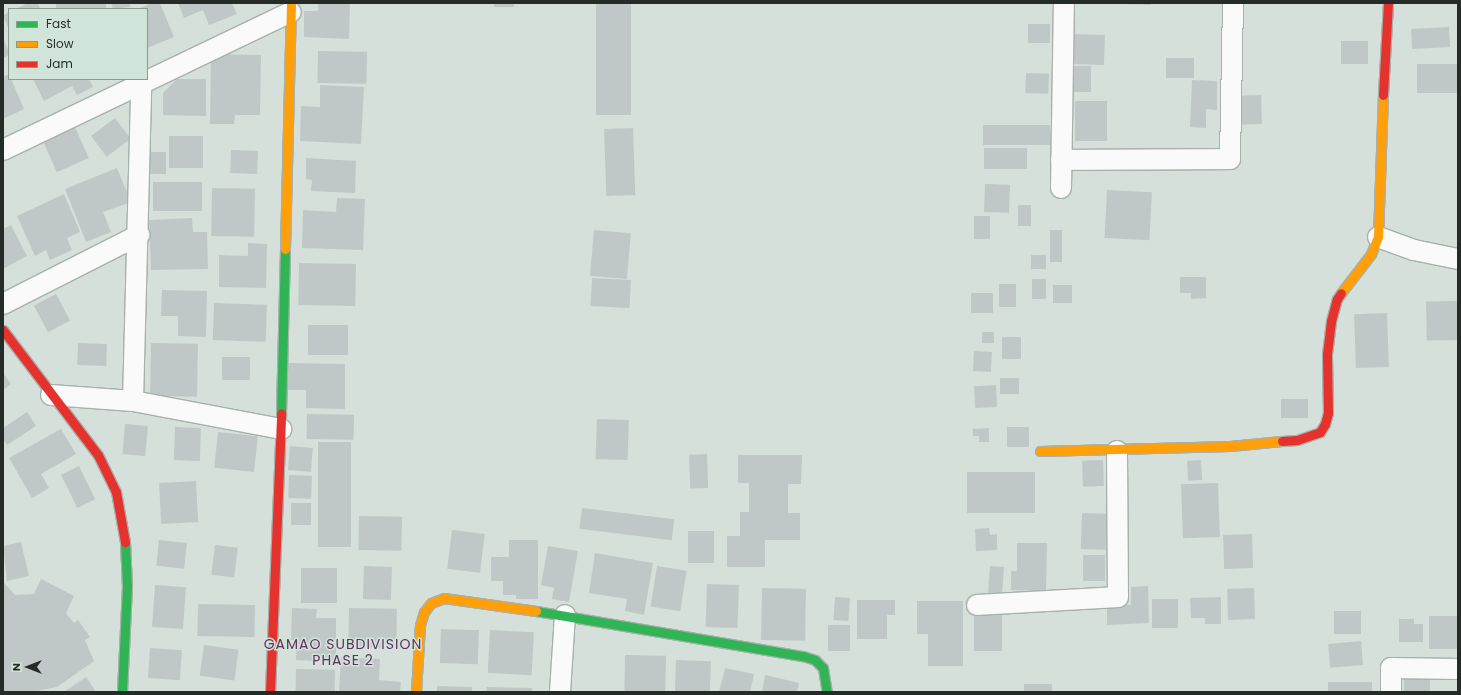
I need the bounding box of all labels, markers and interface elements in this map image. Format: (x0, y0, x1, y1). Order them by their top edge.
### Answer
legend (8, 8, 148, 80)
text: Fast (46, 15, 71, 32)
text: Slow (46, 35, 74, 52)
text: Jam (46, 55, 73, 72)
district label: GAMAO SUBDIVISION PHASE 2 (264, 636, 422, 668)
north arrow (8, 647, 48, 687)
text: N (8, 663, 24, 671)

